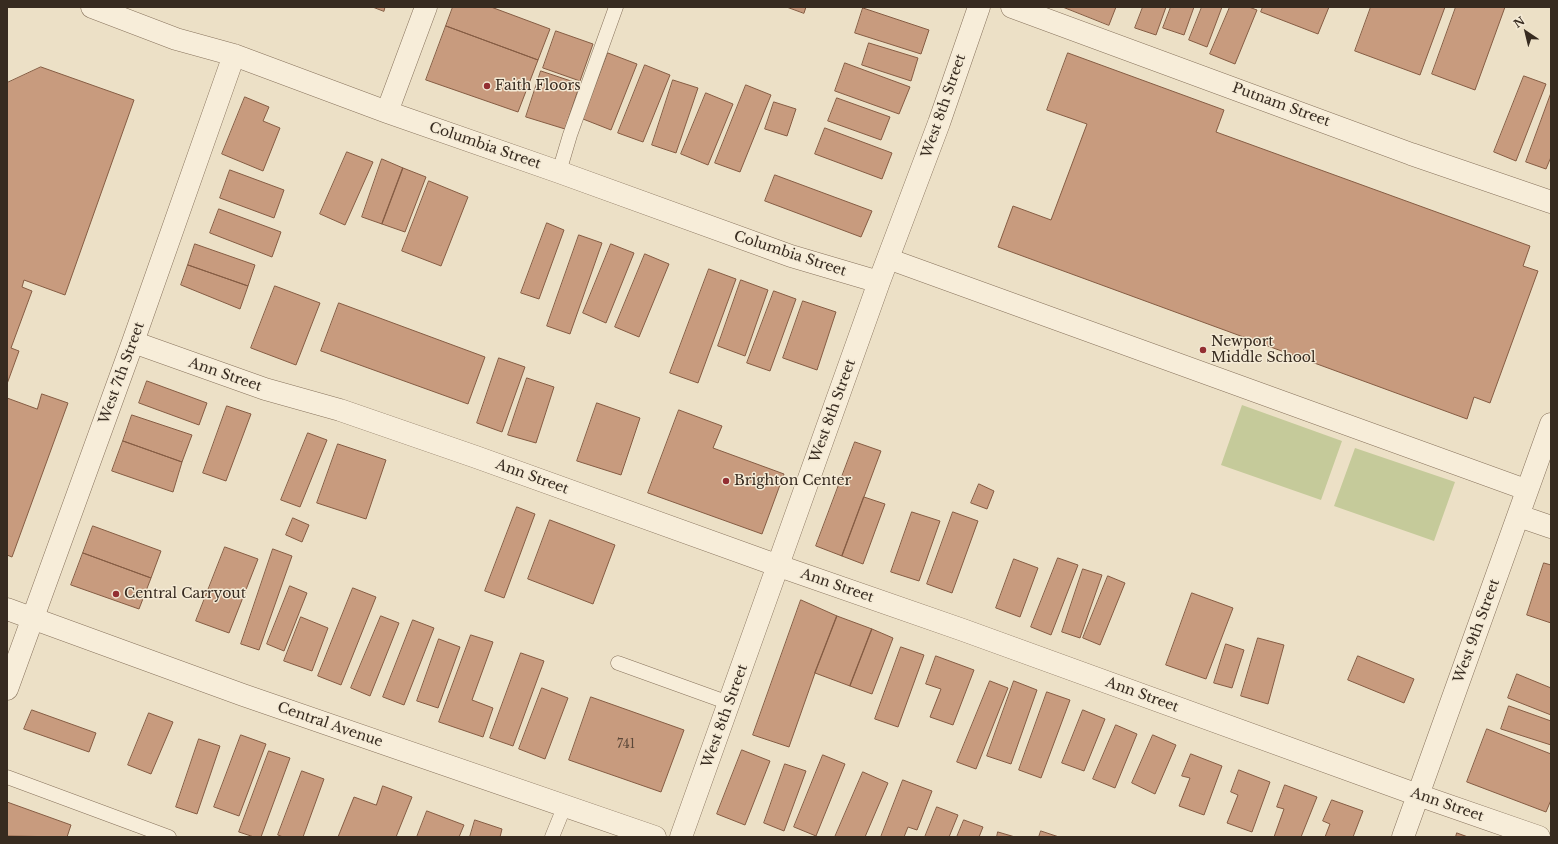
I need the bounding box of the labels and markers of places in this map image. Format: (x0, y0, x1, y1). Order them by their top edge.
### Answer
place label: Faith Floors (495, 78, 581, 94)
marker: Faith Floors (482, 81, 492, 91)
place label: Newport Middle School (1211, 334, 1316, 366)
marker: Newport Middle School (1198, 345, 1208, 355)
place label: Brighton Center (734, 473, 851, 489)
marker: Brighton Center (721, 476, 731, 486)
place label: Central Carryout (124, 586, 246, 602)
marker: Central Carryout (111, 589, 121, 599)

